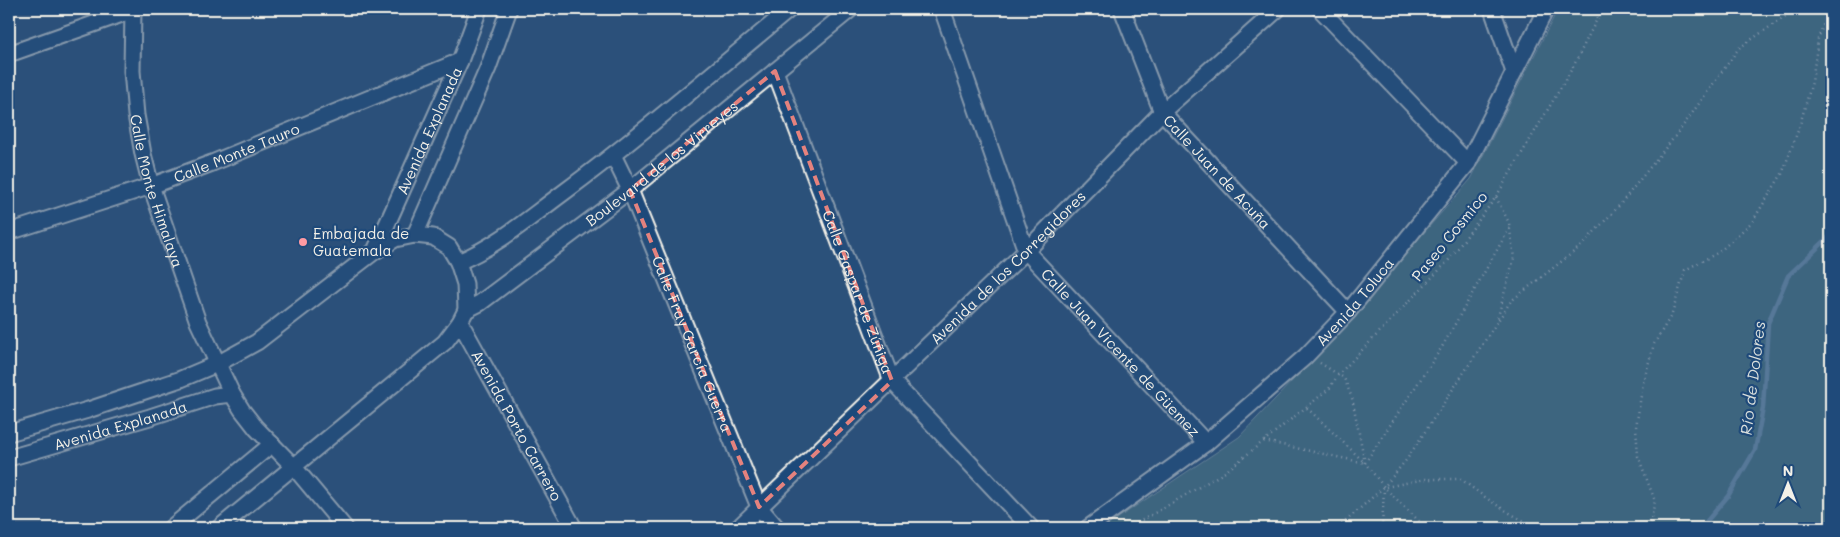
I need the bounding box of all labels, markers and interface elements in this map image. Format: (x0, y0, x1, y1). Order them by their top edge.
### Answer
street label: Avenida Explanada (392, 63, 466, 198)
street label: Boulevard de los Virreyes (581, 96, 742, 230)
street label: Calle Juan de Acuña (1159, 110, 1276, 233)
street label: Calle Monte Himalaya (126, 113, 188, 270)
street label: Calle Monte Tauro (171, 118, 302, 187)
street label: Avenida de los Corregidores (925, 186, 1090, 348)
street label: Paseo Cosmico (1407, 187, 1491, 285)
street label: Calle Gaspar de Zúñiga (818, 207, 898, 376)
place label: Embajada de Guatemala (313, 223, 409, 260)
marker: Embajada de Guatemala (297, 236, 309, 248)
street label: Calle Fray García Guerra (648, 253, 737, 435)
street label: Avenida Toluca (1311, 253, 1398, 350)
street label: Calle Juan Vicente de Güemez (1037, 264, 1205, 441)
water label: Río de Dolores (1735, 320, 1769, 436)
street label: Avenida Porto Carrero (467, 346, 567, 504)
street label: Avenida Explanada (51, 396, 189, 454)
north arrow (1762, 460, 1812, 510)
text: N (1783, 461, 1793, 480)

